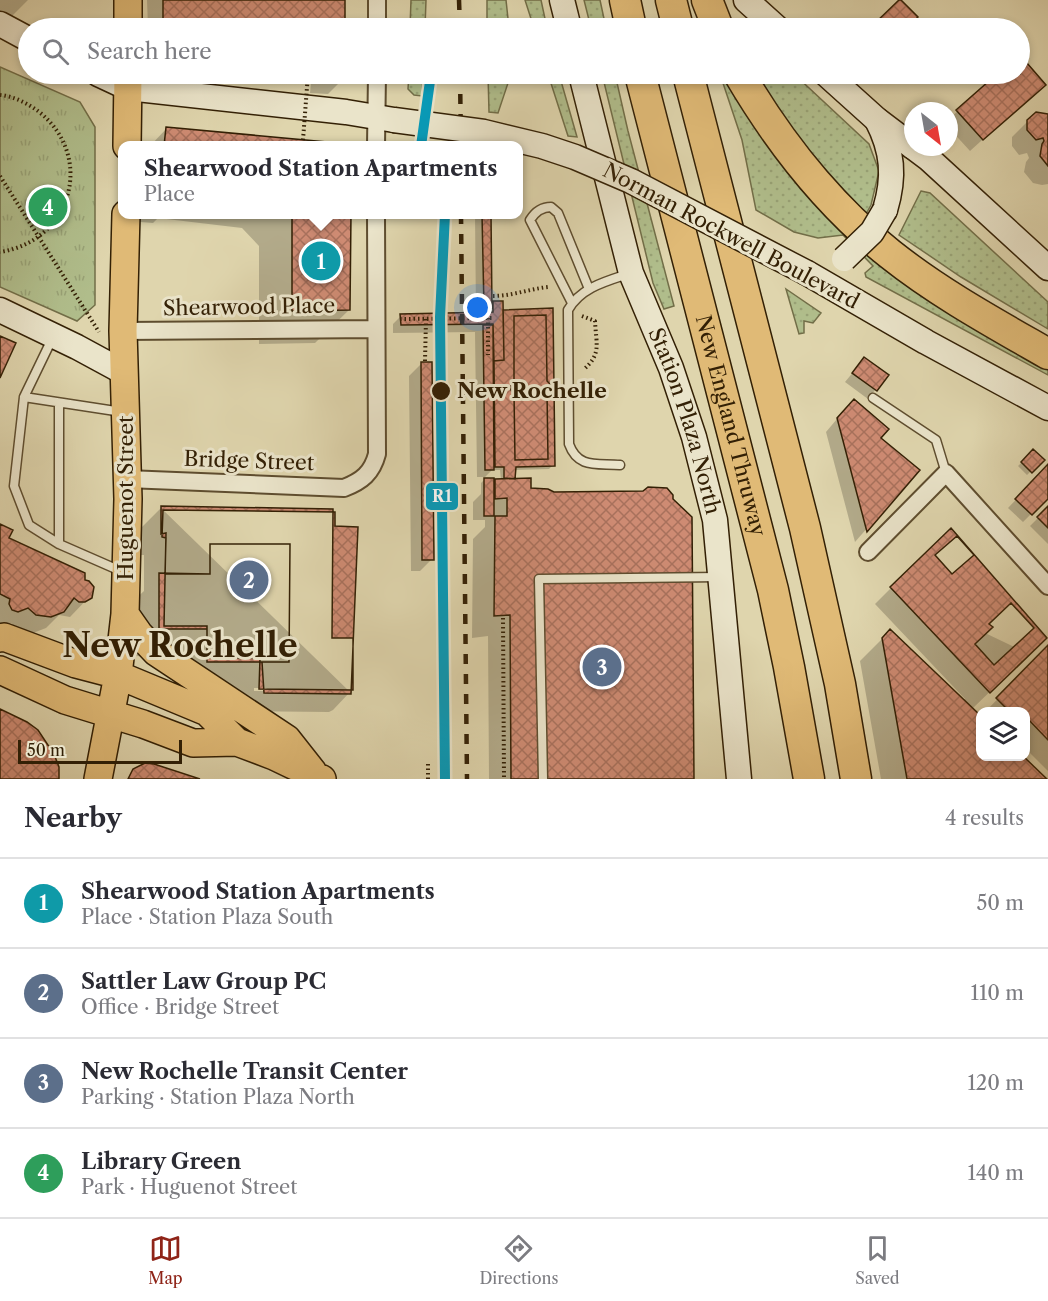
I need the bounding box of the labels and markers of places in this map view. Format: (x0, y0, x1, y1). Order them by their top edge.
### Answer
pin: 4 (28, 184, 68, 230)
pin: 1 (302, 238, 340, 284)
place label: New Rochelle (457, 378, 607, 403)
marker: New Rochelle (430, 380, 452, 402)
pin: 2 (230, 558, 268, 602)
pin: 3 (582, 644, 622, 690)

